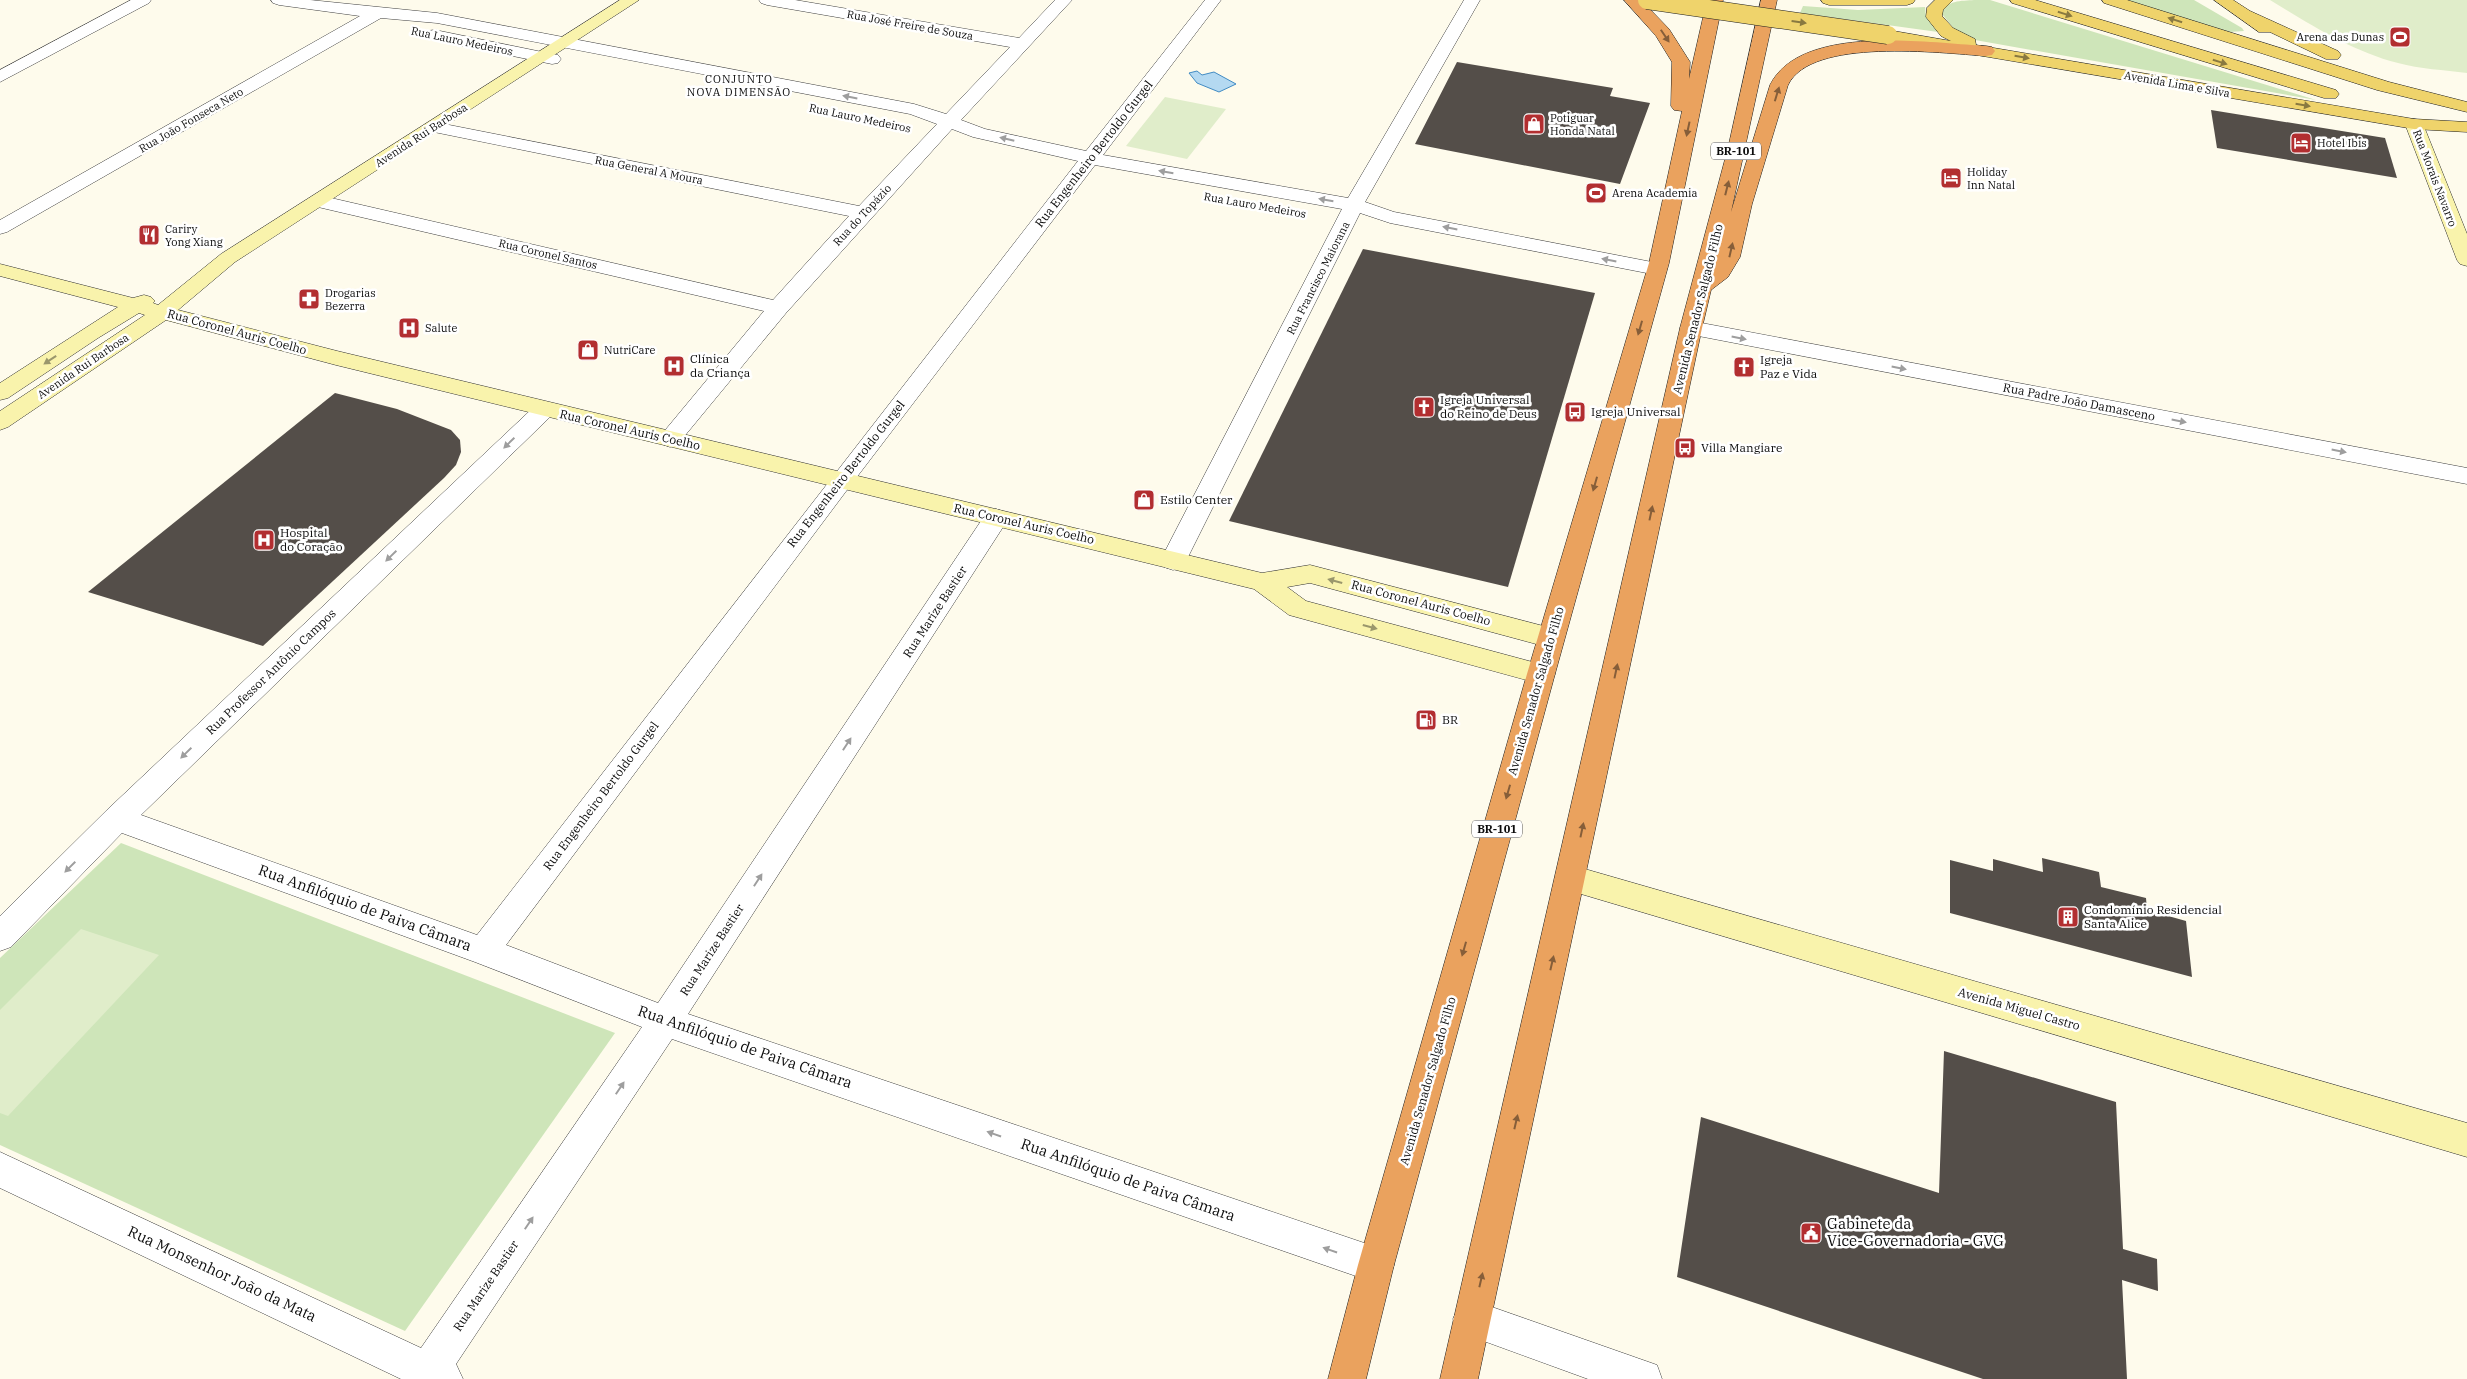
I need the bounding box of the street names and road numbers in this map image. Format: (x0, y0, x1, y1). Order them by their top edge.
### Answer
street label: Rua José Freire de Souza (846, 7, 974, 43)
street label: Rua Lauro Medeiros (410, 23, 514, 59)
street label: Avenida Lima e Silva (2123, 68, 2231, 100)
street label: Rua Engenheiro Bertoldo Gurgel (1032, 77, 1156, 230)
street label: Rua João Fonseca Neto (136, 84, 246, 156)
street label: Avenida Rui Barbosa (372, 100, 470, 170)
street label: Rua Lauro Medeiros (808, 100, 912, 136)
street label: Rua Morais Navarro (2410, 127, 2460, 229)
road number: BR-101 (1711, 142, 1761, 160)
street label: Rua General A Moura (594, 153, 704, 187)
street label: Rua do Topázio (830, 181, 894, 249)
street label: Rua Lauro Medeiros (1203, 189, 1307, 221)
street label: Rua Francisco Maiorana (1283, 219, 1353, 337)
street label: Avenida Senador Salgado Filho (1669, 222, 1726, 395)
street label: Rua Coronel Santos (497, 236, 599, 272)
street label: Rua Coronel Auris Coelho (166, 306, 309, 357)
street label: Avenida Rui Barbosa (35, 330, 131, 402)
street label: Rua Padre João Damasceno (2002, 379, 2157, 424)
street label: Rua Engenheiro Bertoldo Gurgel (784, 397, 908, 550)
street label: Rua Coronel Auris Coelho (558, 406, 702, 453)
street label: Rua Coronel Auris Coelho (952, 500, 1096, 547)
street label: Rua Marize Bastier (899, 563, 970, 660)
street label: Rua Coronel Auris Coelho (1350, 577, 1493, 628)
street label: Rua Professor Antônio Campos (203, 605, 339, 738)
street label: Avenida Senador Salgado Filho (1504, 605, 1567, 777)
street label: Rua Engenheiro Bertoldo Gurgel (540, 718, 662, 873)
road number: BR-101 (1472, 821, 1522, 838)
street label: Rua Anfilóquio de Paiva Câmara (256, 860, 474, 955)
street label: Rua Marize Bastier (676, 901, 747, 998)
street label: Avenida Miguel Castro (1956, 984, 2082, 1033)
street label: Avenida Senador Salgado Filho (1396, 995, 1459, 1167)
street label: Rua Anfilóquio de Paiva Câmara (635, 1001, 855, 1092)
street label: Rua Anfilóquio de Paiva Câmara (1018, 1134, 1238, 1225)
street label: Rua Monsenhor João da Mata (125, 1221, 319, 1326)
street label: Rua Marize Bastier (450, 1237, 522, 1334)

